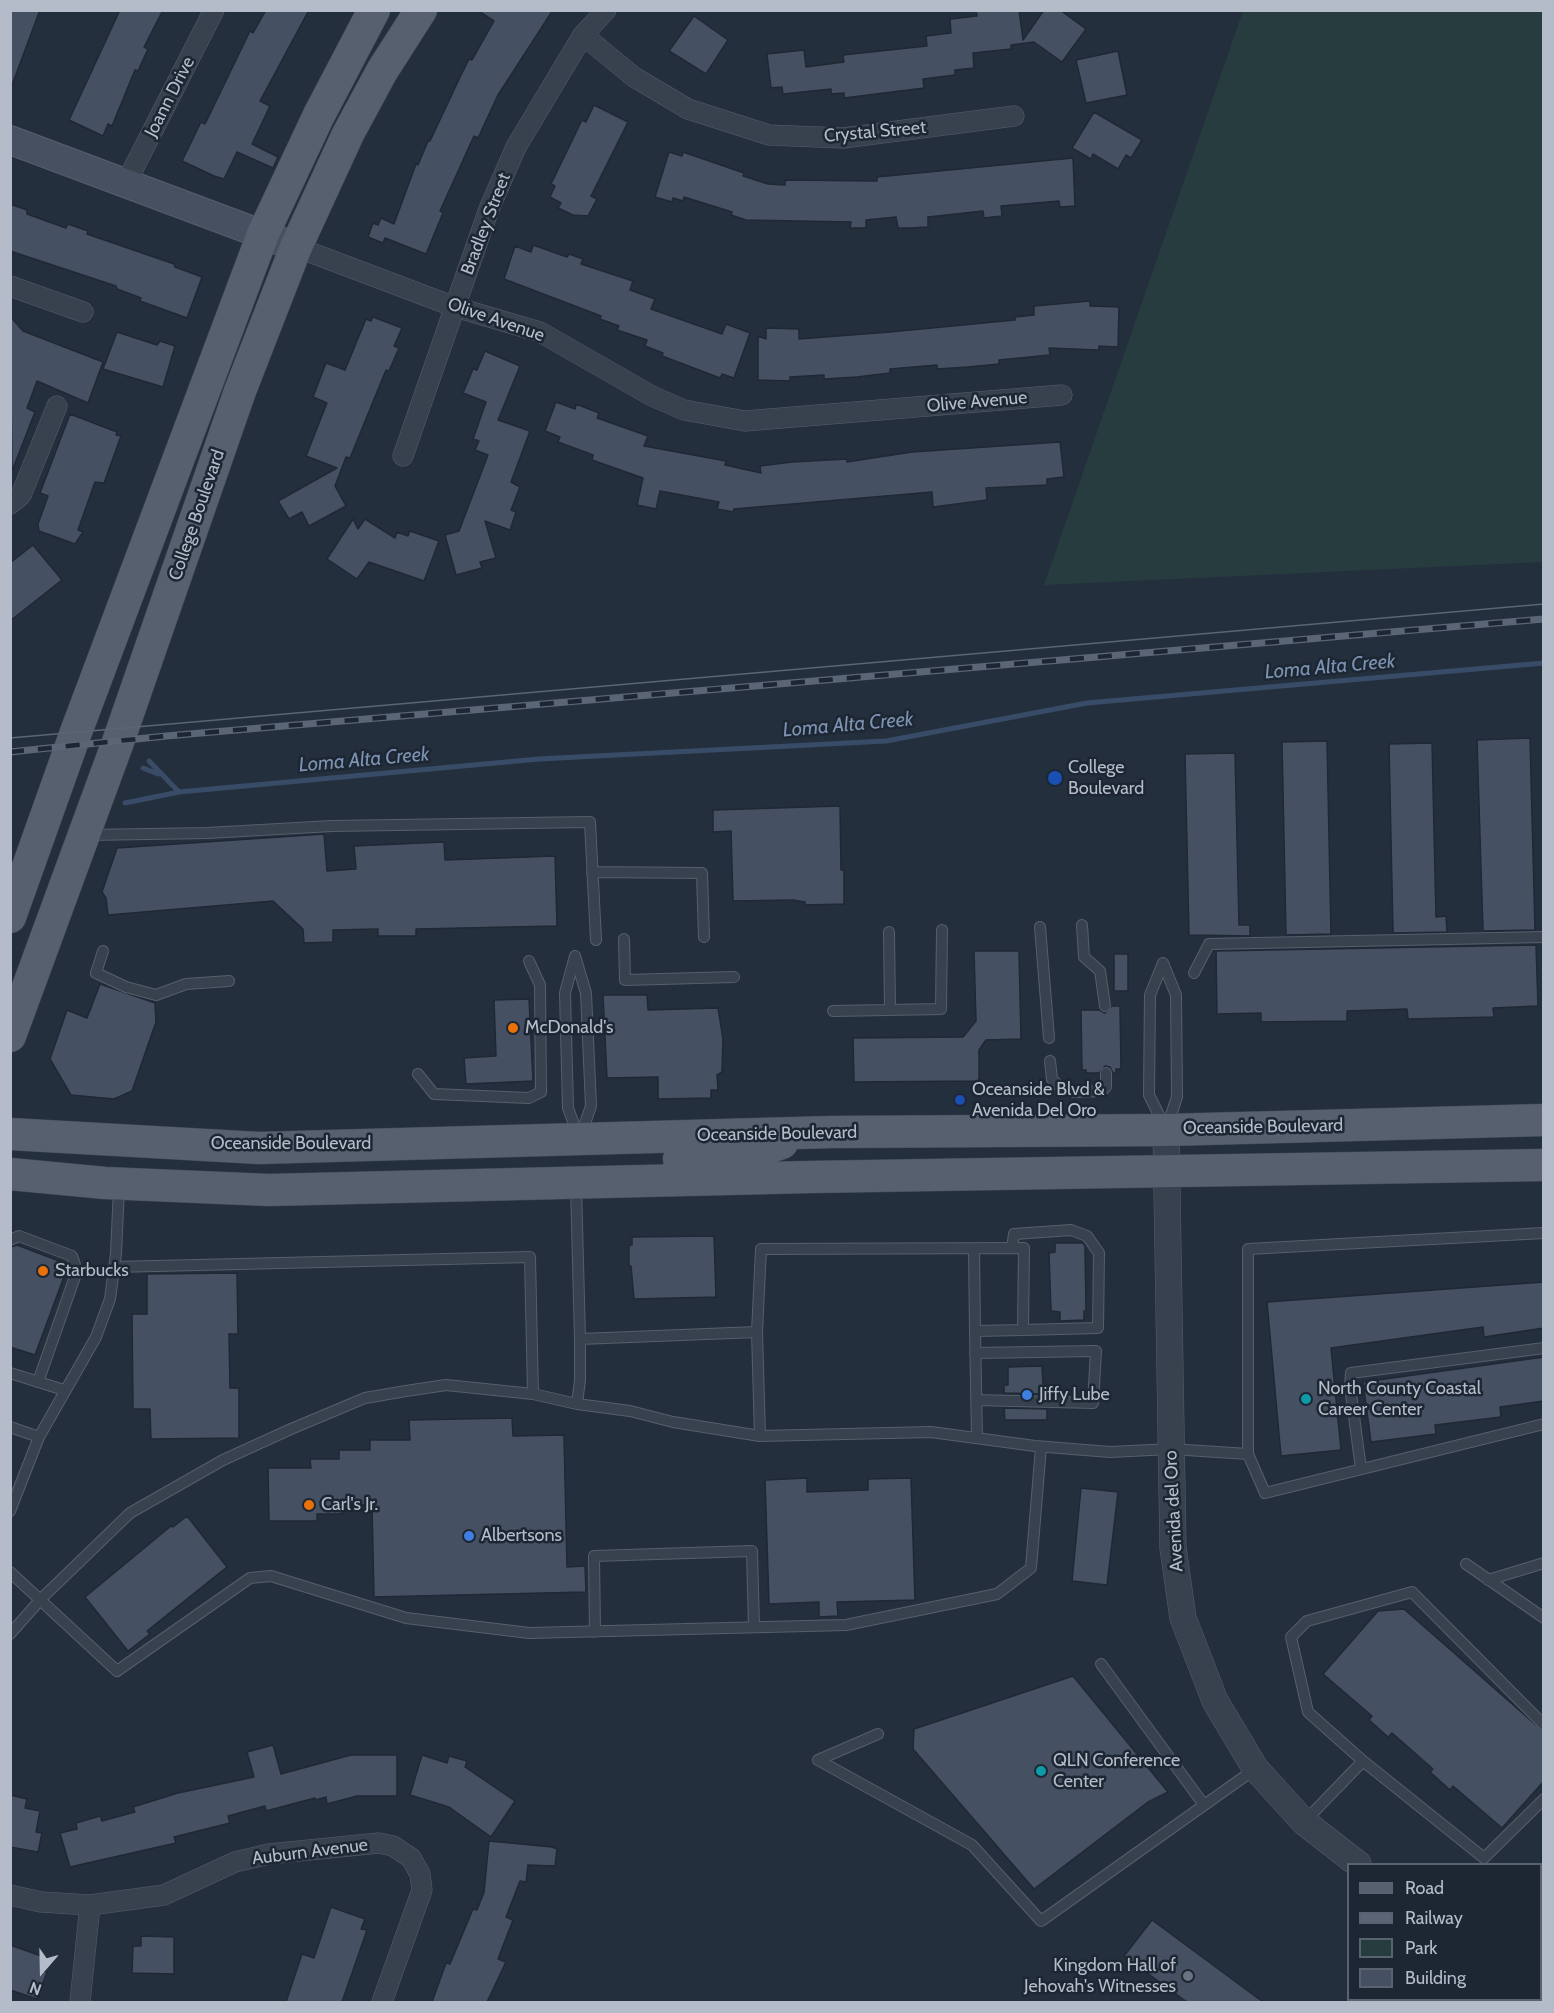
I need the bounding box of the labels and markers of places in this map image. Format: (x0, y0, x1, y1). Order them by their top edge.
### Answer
place label: College Boulevard (1068, 757, 1144, 800)
marker: College Boulevard (1046, 769, 1064, 787)
place label: McDonald's (525, 1017, 613, 1039)
marker: McDonald's (506, 1021, 520, 1035)
place label: Oceanside Blvd & Avenida Del Oro (972, 1079, 1105, 1122)
marker: Oceanside Blvd & Avenida Del Oro (953, 1093, 967, 1107)
place label: Starbucks (55, 1260, 129, 1282)
marker: Starbucks (36, 1264, 50, 1278)
place label: North County Coastal Career Center (1318, 1378, 1481, 1420)
place label: Jiffy Lube (1039, 1384, 1110, 1406)
marker: Jiffy Lube (1020, 1388, 1034, 1402)
marker: North County Coastal Career Center (1299, 1392, 1313, 1406)
place label: Carl's Jr. (321, 1494, 378, 1516)
marker: Carl's Jr. (302, 1498, 316, 1512)
place label: Albertsons (481, 1525, 562, 1547)
marker: Albertsons (462, 1529, 476, 1543)
place label: QLN Conference Center (1053, 1750, 1180, 1792)
marker: QLN Conference Center (1034, 1764, 1048, 1778)
place label: Kingdom Hall of Jehovah's Witnesses (1024, 1955, 1176, 1998)
marker: Kingdom Hall of Jehovah's Witnesses (1181, 1969, 1195, 1983)

